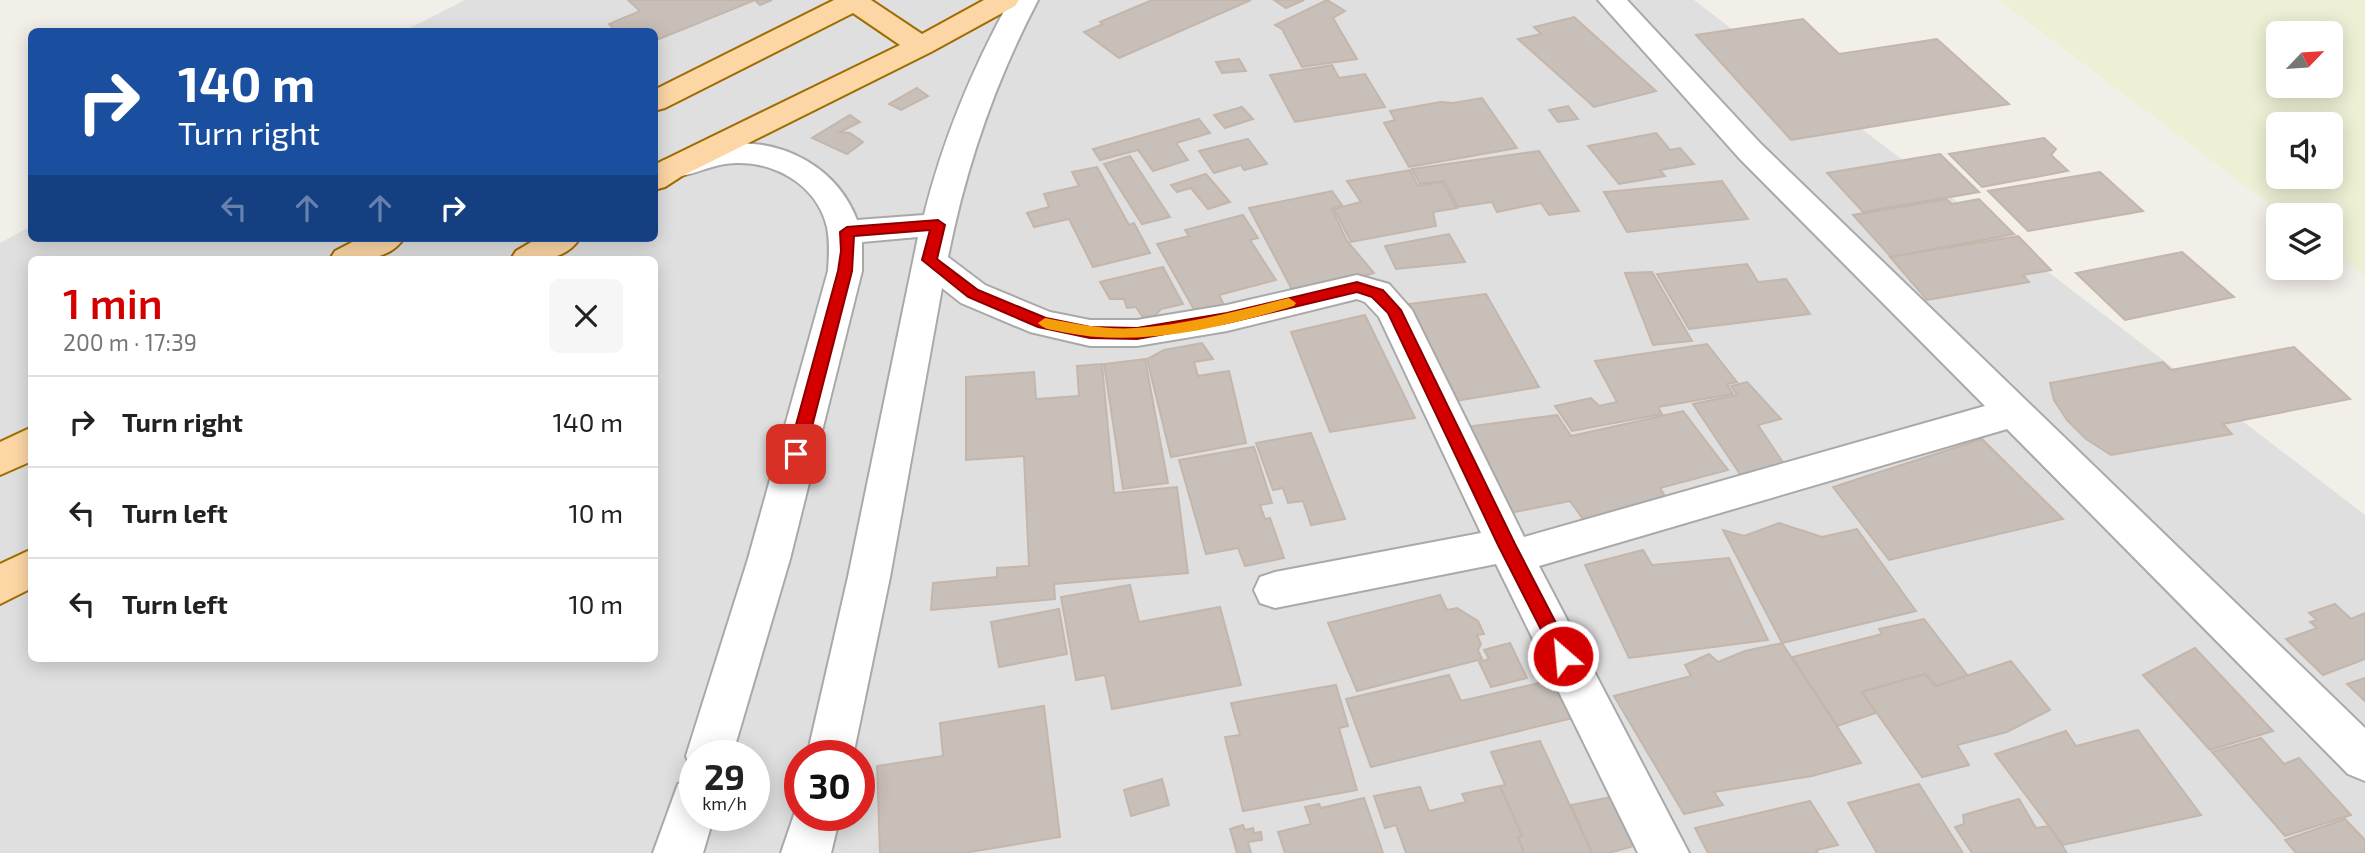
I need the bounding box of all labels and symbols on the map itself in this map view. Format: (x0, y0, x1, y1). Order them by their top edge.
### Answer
north arrow (2266, 21, 2343, 98)
pin (766, 424, 826, 484)
position arrow (1526, 619, 1600, 693)
speed limit sign: 30 (784, 740, 875, 831)

